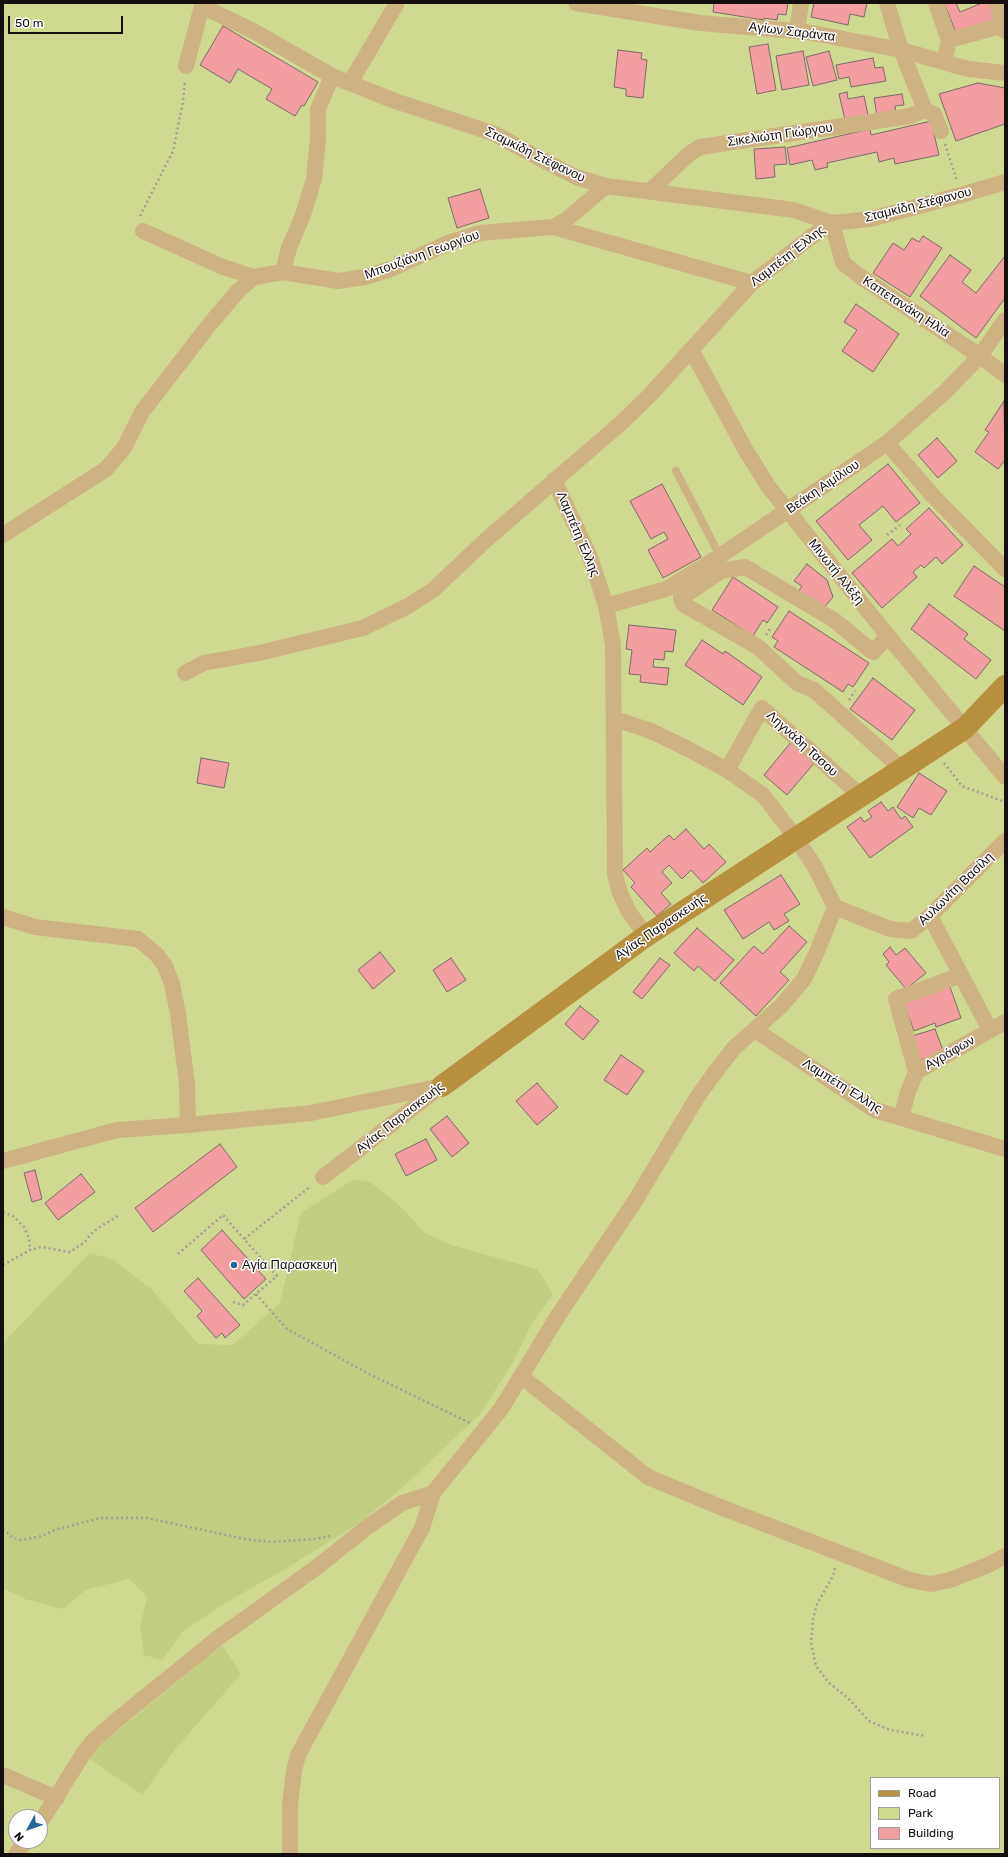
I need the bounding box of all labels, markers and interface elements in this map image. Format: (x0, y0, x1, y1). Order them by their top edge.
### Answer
scale bar (10, 8, 125, 34)
text: 50 m (15, 16, 43, 30)
street label: Αγίων Σαράντα (748, 19, 836, 45)
street label: Σικελιώτη Γιώργου (726, 120, 834, 150)
street label: Σταμκίδη Στέφανου (482, 124, 588, 186)
street label: Σταμκίδη Στέφανου (863, 184, 973, 226)
street label: Λαμπέτη Έλλης (747, 222, 829, 290)
street label: Μπουζιάνη Γεωργίου (362, 227, 482, 283)
street label: Καπετανάκη Ηλία (860, 273, 952, 341)
street label: Βεάκη Αιμίλιου (784, 457, 862, 517)
street label: Λαμπέτη Έλλης (553, 489, 603, 579)
street label: Μινωτή Αλέξη (805, 536, 867, 608)
street label: Ληγνάδη Τασου (763, 708, 841, 780)
street label: Αυλωνίτη Βασίλη (915, 849, 997, 929)
street label: Αγίας Παρασκευής (612, 890, 710, 964)
street label: Αγράφων (922, 1033, 978, 1073)
street label: Λαμπέτη Έλλης (799, 1055, 885, 1117)
street label: Αγίας Παρασκευής (353, 1079, 447, 1157)
place label: Αγία Παρασκευή (242, 1257, 337, 1273)
marker: Αγία Παρασκευή (229, 1260, 239, 1270)
legend (870, 1777, 1000, 1849)
text: Road (908, 1786, 936, 1800)
text: Park (908, 1806, 933, 1820)
north arrow (8, 1809, 48, 1849)
text: Building (908, 1826, 954, 1840)
text: N (12, 1829, 27, 1844)

